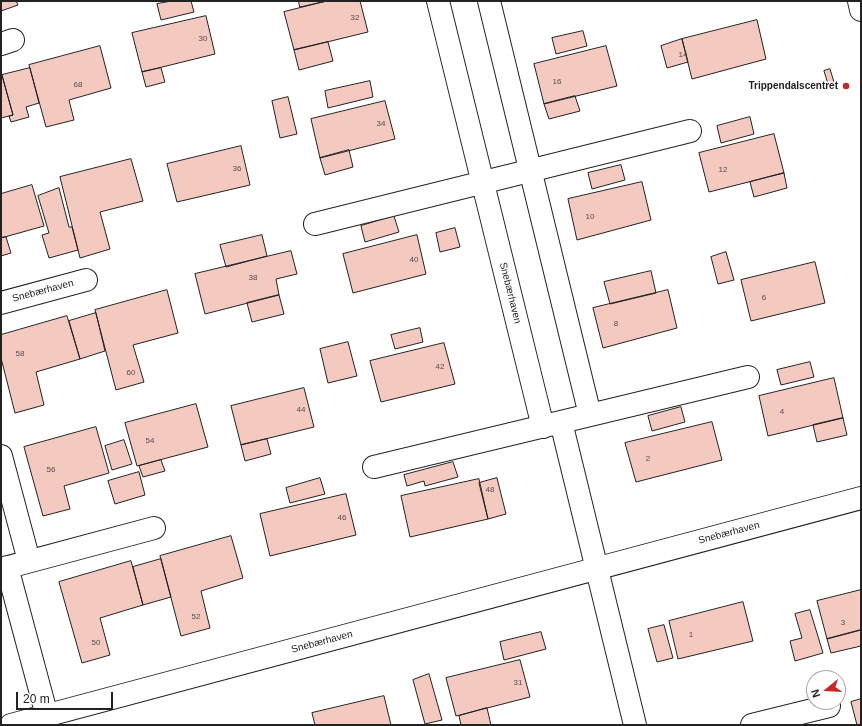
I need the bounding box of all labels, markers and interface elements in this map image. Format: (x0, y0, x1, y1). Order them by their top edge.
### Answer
house number: 32 (351, 13, 359, 23)
house number: 30 (199, 34, 207, 44)
house number: 14 (679, 50, 687, 60)
house number: 16 (553, 77, 561, 87)
house number: 68 (74, 80, 82, 90)
place label: Trippendalscentret (749, 80, 838, 92)
marker: Trippendalscentret (841, 81, 851, 91)
house number: 34 (377, 119, 385, 129)
house number: 36 (233, 164, 241, 174)
house number: 12 (719, 165, 727, 175)
house number: 10 (586, 212, 594, 222)
house number: 40 (410, 255, 418, 265)
street label: Snebærhaven (497, 261, 523, 325)
house number: 38 (249, 273, 257, 283)
street label: Snebærhaven (11, 277, 75, 305)
house number: 6 (762, 293, 766, 303)
house number: 8 (614, 319, 618, 329)
house number: 58 (16, 349, 24, 359)
house number: 42 (436, 362, 444, 372)
house number: 60 (127, 368, 135, 378)
house number: 44 (297, 405, 305, 415)
house number: 4 (780, 407, 784, 417)
house number: 54 (146, 436, 154, 446)
house number: 2 (646, 454, 650, 464)
house number: 56 (47, 465, 55, 475)
house number: 48 (486, 485, 494, 495)
house number: 46 (338, 513, 346, 523)
street label: Snebærhaven (697, 519, 761, 547)
house number: 52 (192, 612, 200, 622)
house number: 3 (841, 618, 845, 628)
street label: Snebærhaven (290, 628, 354, 656)
house number: 1 (689, 630, 693, 640)
house number: 50 (92, 638, 100, 648)
north arrow (806, 670, 846, 710)
house number: 31 (514, 678, 522, 688)
scale bar (18, 684, 115, 710)
text: N (809, 688, 822, 699)
text: 20 m (23, 692, 50, 706)

